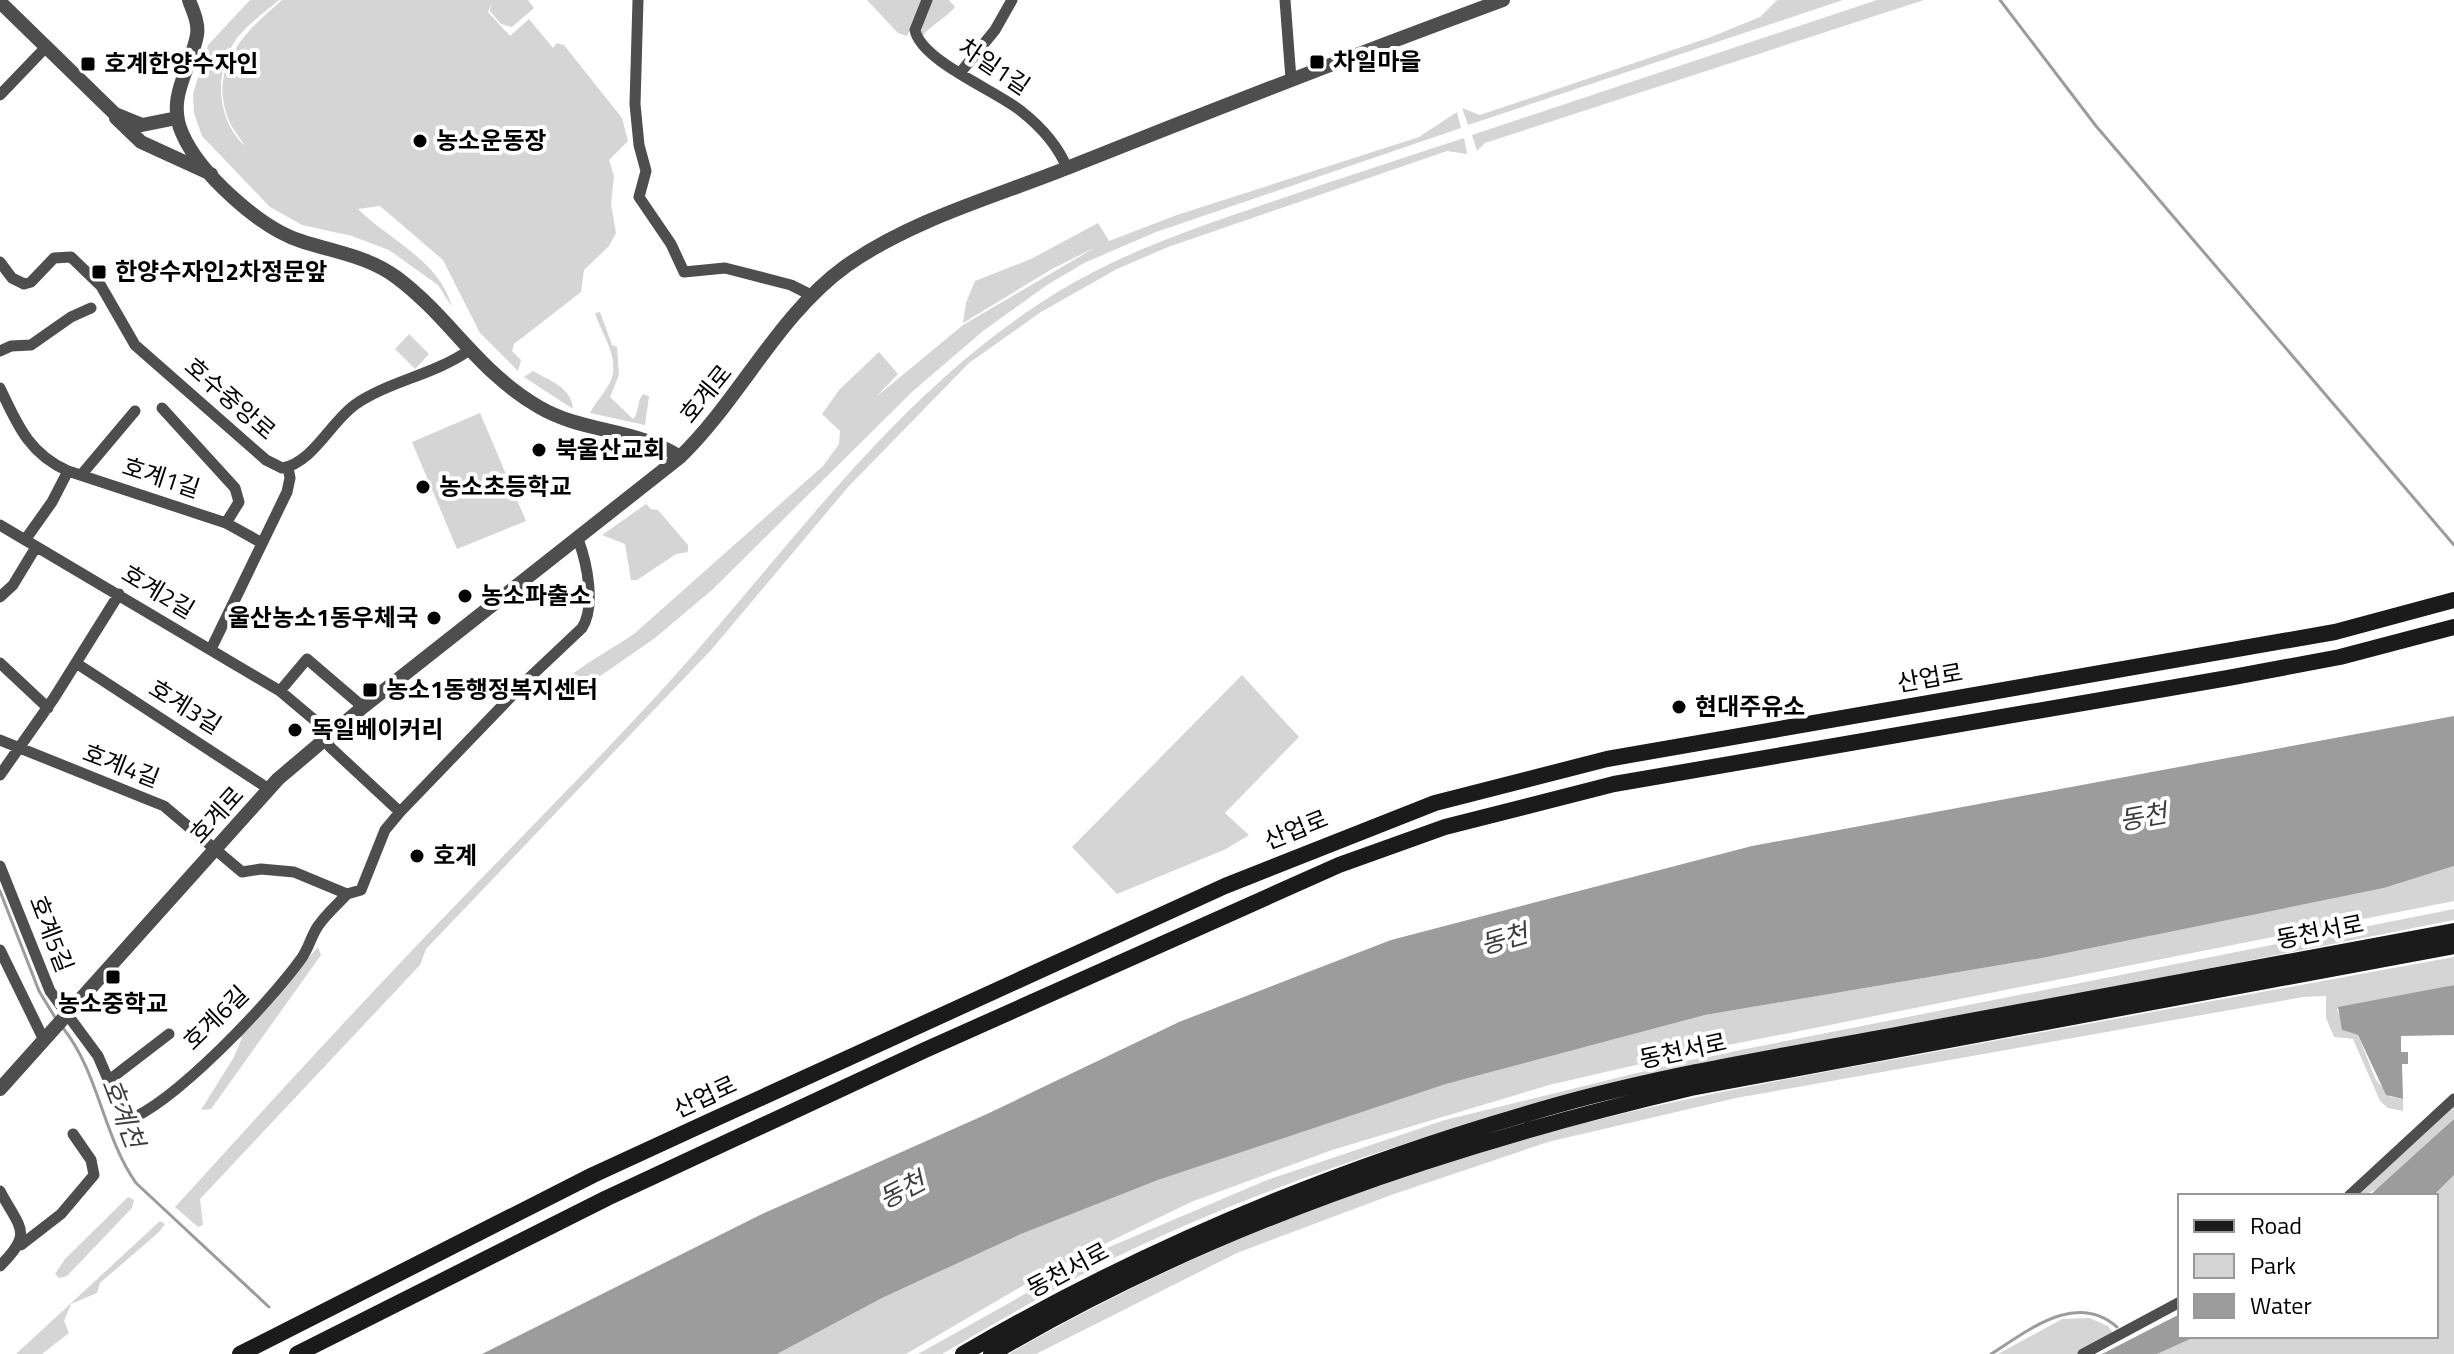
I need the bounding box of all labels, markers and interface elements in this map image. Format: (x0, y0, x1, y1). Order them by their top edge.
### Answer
street label: 차일1길 (951, 29, 1038, 103)
place label: 차일마을 (1333, 43, 1421, 79)
place label: 호계한양수자인 (104, 45, 259, 81)
marker: 차일마을 (1308, 53, 1326, 71)
marker: 호계한양수자인 (79, 55, 97, 73)
place label: 농소운동장 (436, 122, 546, 158)
marker: 농소운동장 (411, 132, 429, 150)
place label: 한양수자인2차정문앞 (115, 253, 327, 289)
marker: 한양수자인2차정문앞 (90, 263, 108, 281)
street label: 호수중앙로 (177, 348, 284, 448)
street label: 호계로 (670, 356, 740, 430)
place label: 북울산교회 (555, 431, 665, 467)
marker: 북울산교회 (530, 441, 548, 459)
street label: 호계1길 (118, 448, 205, 506)
place label: 농소초등학교 (439, 468, 571, 504)
marker: 농소초등학교 (414, 478, 432, 496)
street label: 호계2길 (115, 555, 202, 627)
place label: 농소파출소 (481, 577, 591, 613)
marker: 농소파출소 (456, 587, 474, 605)
place label: 울산농소1동우체국 (228, 599, 418, 635)
marker: 울산농소1동우체국 (425, 609, 443, 627)
street label: 산업로 (1894, 654, 1966, 700)
street label: 호계3길 (142, 670, 229, 743)
place label: 농소1동행정복지센터 (386, 671, 598, 707)
marker: 농소1동행정복지센터 (361, 681, 379, 699)
place label: 현대주유소 (1695, 688, 1805, 724)
marker: 현대주유소 (1670, 698, 1688, 716)
place label: 독일베이커리 (311, 711, 443, 747)
marker: 독일베이커리 (286, 721, 304, 739)
street label: 호계4길 (78, 734, 165, 796)
street label: 호계로 (181, 778, 252, 851)
water label: 동천 (2116, 793, 2173, 840)
street label: 산업로 (1258, 800, 1333, 858)
place label: 호계 (433, 837, 477, 873)
marker: 호계 (408, 847, 426, 865)
street label: 호계5길 (21, 890, 83, 977)
street label: 동천서로 (2273, 905, 2367, 957)
water label: 동천 (1475, 912, 1535, 964)
marker: 농소중학교 (104, 968, 122, 986)
street label: 호계6길 (174, 977, 256, 1058)
place label: 농소중학교 (58, 985, 168, 1021)
street label: 동천서로 (1636, 1023, 1730, 1077)
street label: 산업로 (667, 1066, 742, 1126)
water label: 호계천 (92, 1072, 156, 1156)
water label: 동천 (872, 1160, 935, 1218)
legend (2178, 1194, 2438, 1338)
text: Road (2250, 1207, 2302, 1243)
street label: 동천서로 (1020, 1232, 1115, 1306)
text: Park (2250, 1247, 2296, 1283)
text: Water (2250, 1287, 2312, 1323)

